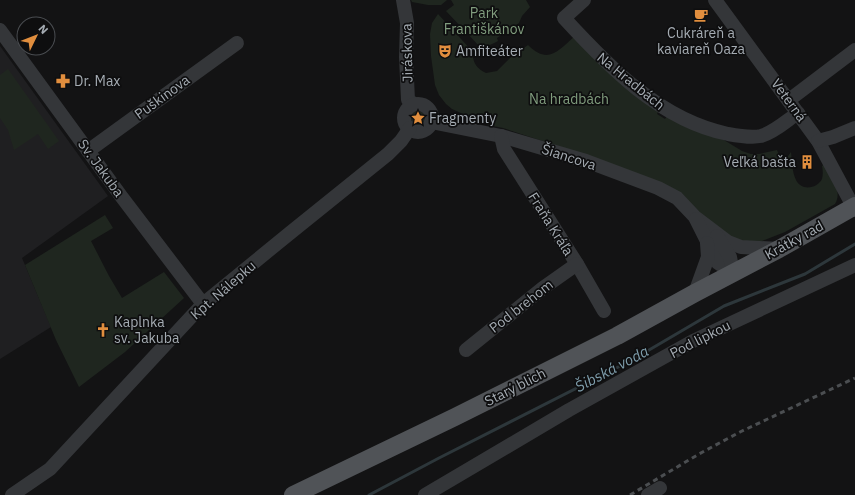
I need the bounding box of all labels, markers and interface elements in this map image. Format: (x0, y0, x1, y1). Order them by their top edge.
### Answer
park label: Park Františkánov (444, 4, 524, 38)
cafe icon: Cukráreň a kaviareň Oaza (693, 7, 709, 23)
north arrow (16, 16, 56, 56)
text: N (35, 21, 51, 37)
street label: Jiráskova (397, 23, 417, 83)
place label: Cukráreň a kaviareň Oaza (657, 24, 745, 58)
place label: Amfiteáter (456, 42, 523, 60)
theatre icon: Amfiteáter (437, 43, 453, 59)
street label: Na Hradbách (594, 48, 668, 114)
street label: Puškinova (131, 71, 194, 123)
place label: Dr. Max (74, 72, 120, 90)
pharmacy icon: Dr. Max (55, 73, 71, 89)
street label: Veterná (767, 75, 811, 125)
park label: Na hradbách (529, 90, 609, 108)
place label: Fragmenty (429, 109, 496, 127)
place icon: Fragmenty (410, 110, 426, 126)
street label: Sv. Jakuba (74, 136, 128, 201)
street label: Šiancova (540, 139, 599, 174)
place label: Veľká bašta (723, 153, 797, 171)
building icon: Veľká bašta (799, 154, 815, 170)
street label: Fraňa Kráľa (524, 189, 578, 260)
street label: Krátky rad (761, 216, 827, 264)
street label: Kpt. Nálepku (187, 257, 259, 323)
street label: Pod brehom (485, 275, 557, 337)
place label: Kaplnka sv. Jakuba (114, 313, 180, 347)
street label: Pod lipkou (667, 316, 733, 362)
church icon: Kaplnka sv. Jakuba (95, 322, 111, 338)
water label: Šibská voda (572, 341, 652, 396)
street label: Starý blich (481, 364, 549, 410)

